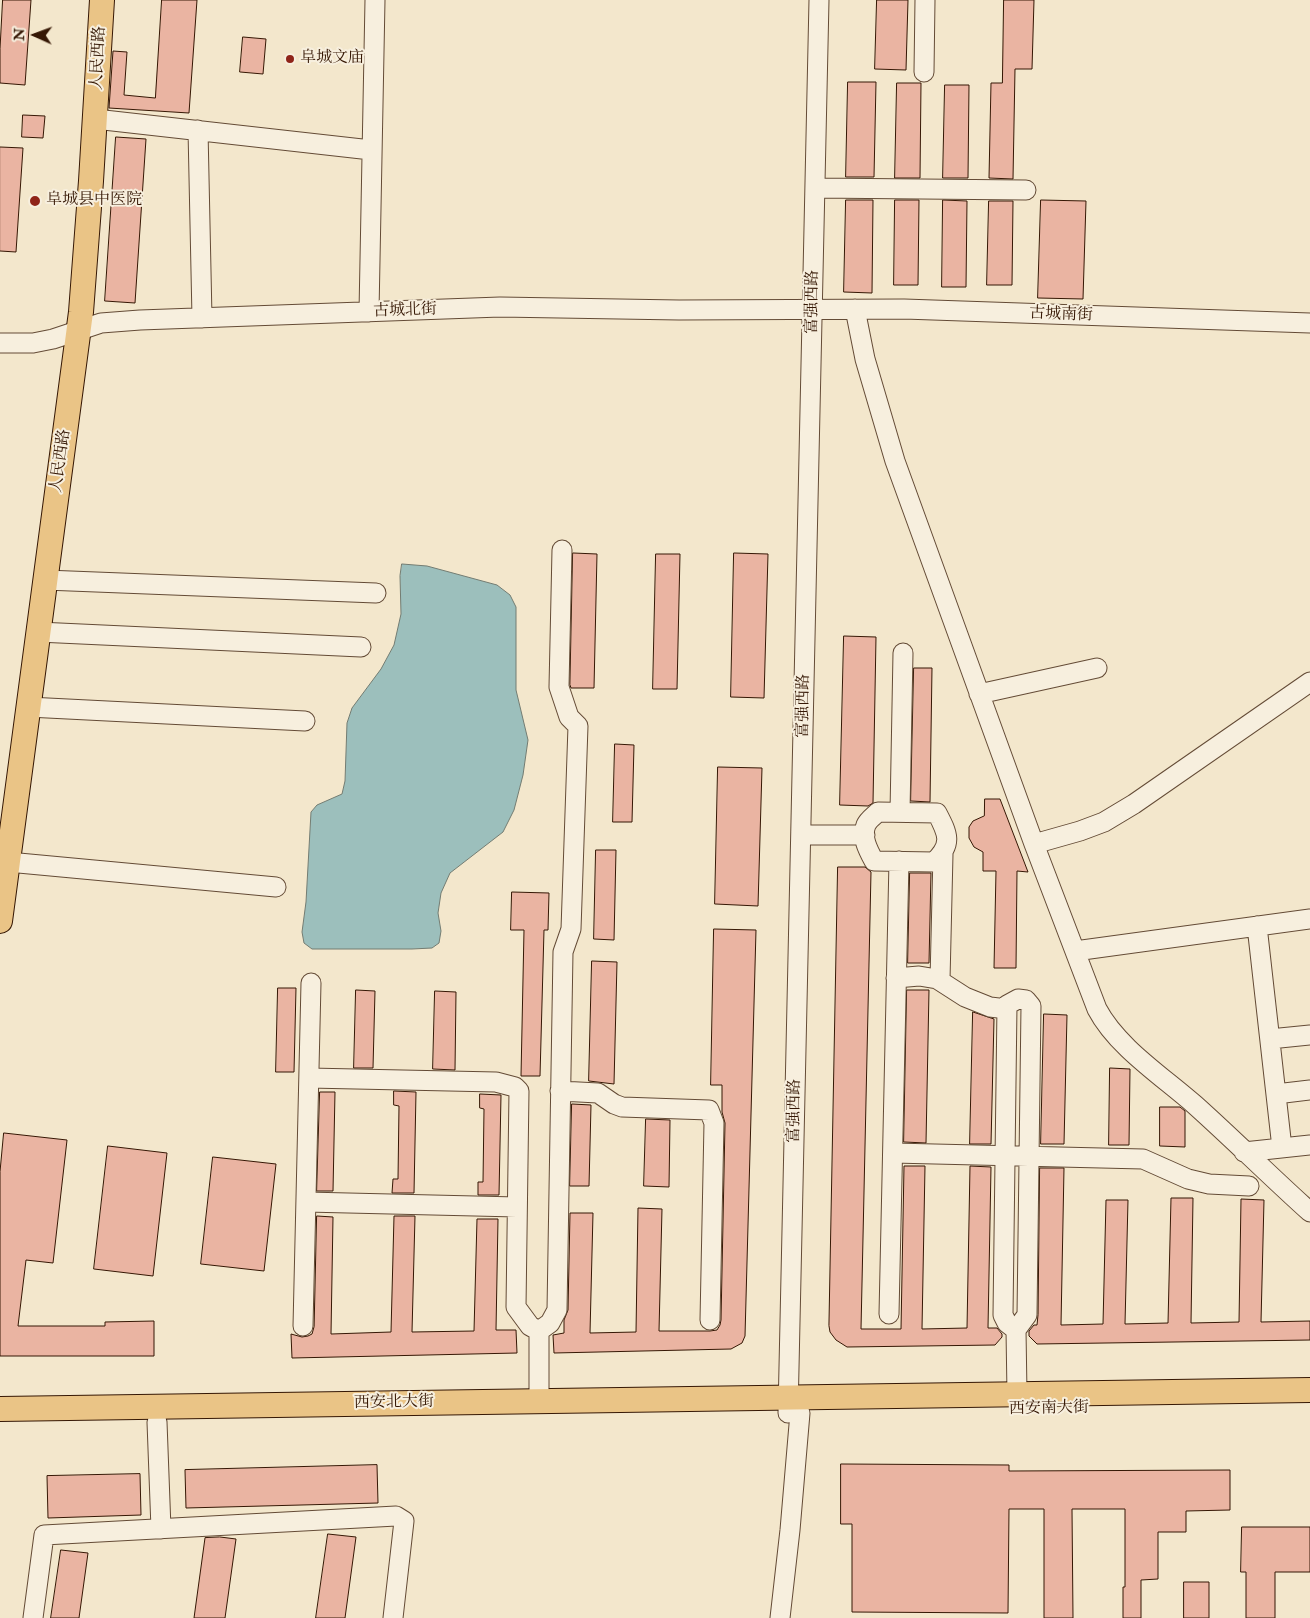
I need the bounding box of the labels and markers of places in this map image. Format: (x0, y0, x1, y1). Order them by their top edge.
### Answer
place label: 阜城文庙 (300, 49, 364, 69)
marker: 阜城文庙 (284, 53, 296, 65)
place label: 阜城县中医院 (46, 191, 142, 211)
marker: 阜城县中医院 (28, 194, 42, 208)

